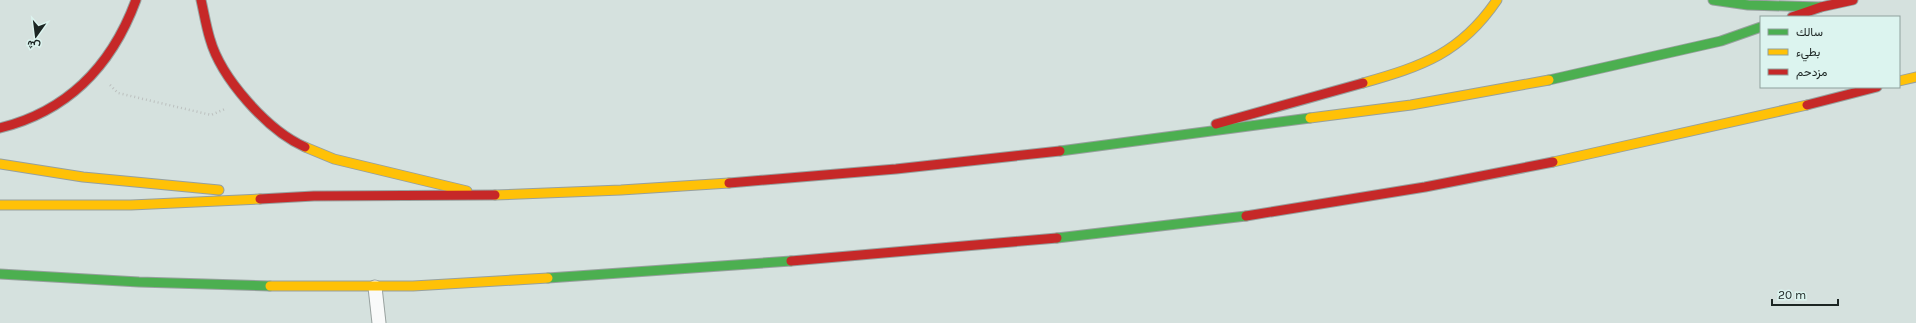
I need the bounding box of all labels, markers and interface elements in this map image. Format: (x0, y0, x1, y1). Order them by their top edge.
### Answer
north arrow (16, 16, 56, 56)
legend (1760, 16, 1900, 88)
text: سالك (1796, 25, 1823, 39)
text: ش (26, 37, 42, 53)
text: بطيء (1796, 45, 1820, 62)
text: مزدحم (1796, 65, 1827, 80)
scale bar (1772, 281, 1838, 307)
text: 20 m (1778, 288, 1806, 302)

